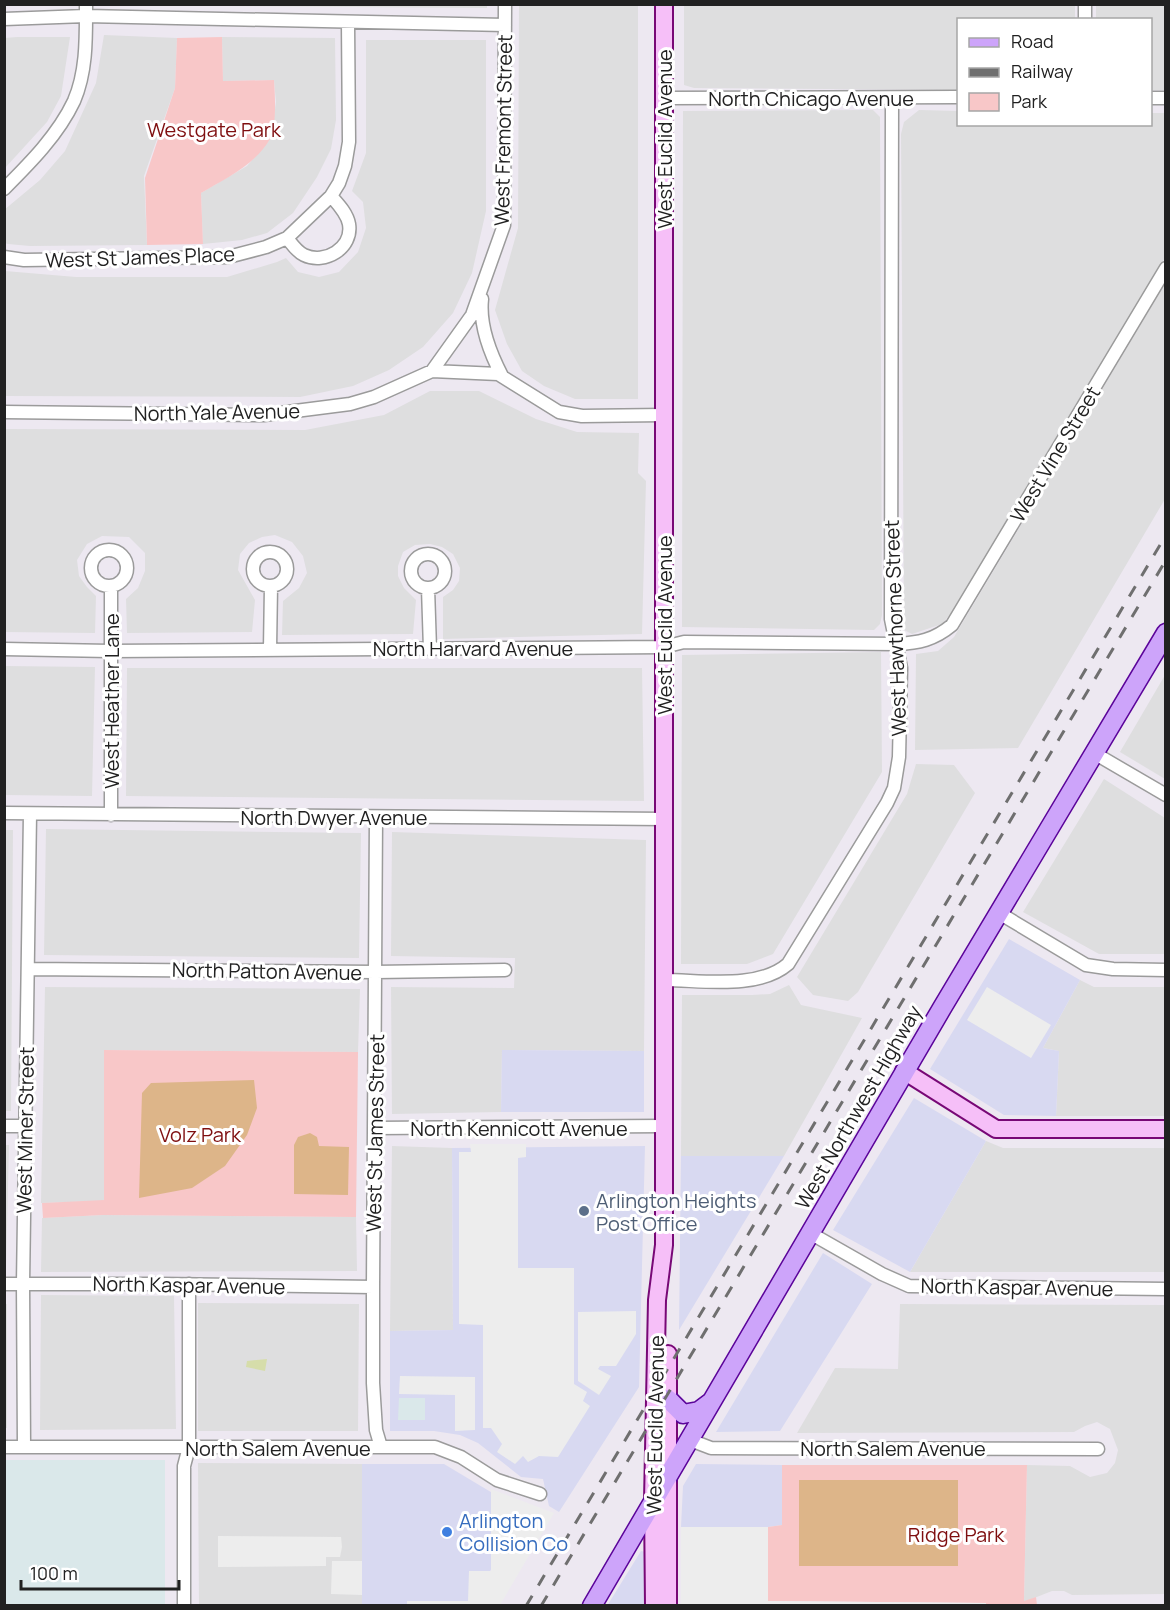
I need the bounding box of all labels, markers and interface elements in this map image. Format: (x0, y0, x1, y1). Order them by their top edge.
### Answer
legend (957, 18, 1152, 126)
text: Road (1011, 29, 1054, 53)
street label: West Fremont Street (488, 34, 518, 226)
street label: West Euclid Avenue (651, 49, 678, 229)
text: Railway (1011, 59, 1073, 83)
street label: North Chicago Avenue (708, 85, 914, 112)
text: Park (1011, 89, 1048, 113)
park label: Westgate Park (147, 116, 282, 143)
street label: West St James Place (45, 240, 235, 274)
street label: West Vine Street (1004, 381, 1106, 527)
street label: North Yale Avenue (134, 397, 300, 427)
street label: West Hawthorne Street (878, 519, 912, 737)
street label: West Euclid Avenue (651, 535, 678, 715)
street label: West Heather Lane (98, 613, 125, 789)
street label: North Harvard Avenue (373, 635, 573, 662)
street label: North Dwyer Avenue (241, 804, 427, 831)
street label: North Patton Avenue (172, 956, 362, 986)
street label: West Northwest Highway (788, 1000, 928, 1214)
street label: West St James Street (360, 1034, 390, 1232)
street label: West Miner Street (10, 1046, 40, 1214)
street label: North Kennicott Avenue (410, 1115, 628, 1142)
park label: Volz Park (159, 1121, 242, 1148)
place label: Arlington Heights Post Office (596, 1187, 757, 1237)
marker: Arlington Heights Post Office (577, 1204, 591, 1218)
street label: North Kaspar Avenue (92, 1270, 286, 1300)
street label: North Kaspar Avenue (920, 1272, 1114, 1302)
street label: West Euclid Avenue (640, 1335, 670, 1515)
street label: North Salem Avenue (185, 1435, 371, 1462)
street label: North Salem Avenue (800, 1435, 986, 1462)
place label: Arlington Collision Co (459, 1507, 568, 1557)
park label: Ridge Park (908, 1521, 1005, 1548)
marker: Arlington Collision Co (440, 1525, 454, 1539)
scale bar (21, 1553, 178, 1591)
text: 100 m (30, 1561, 78, 1585)

